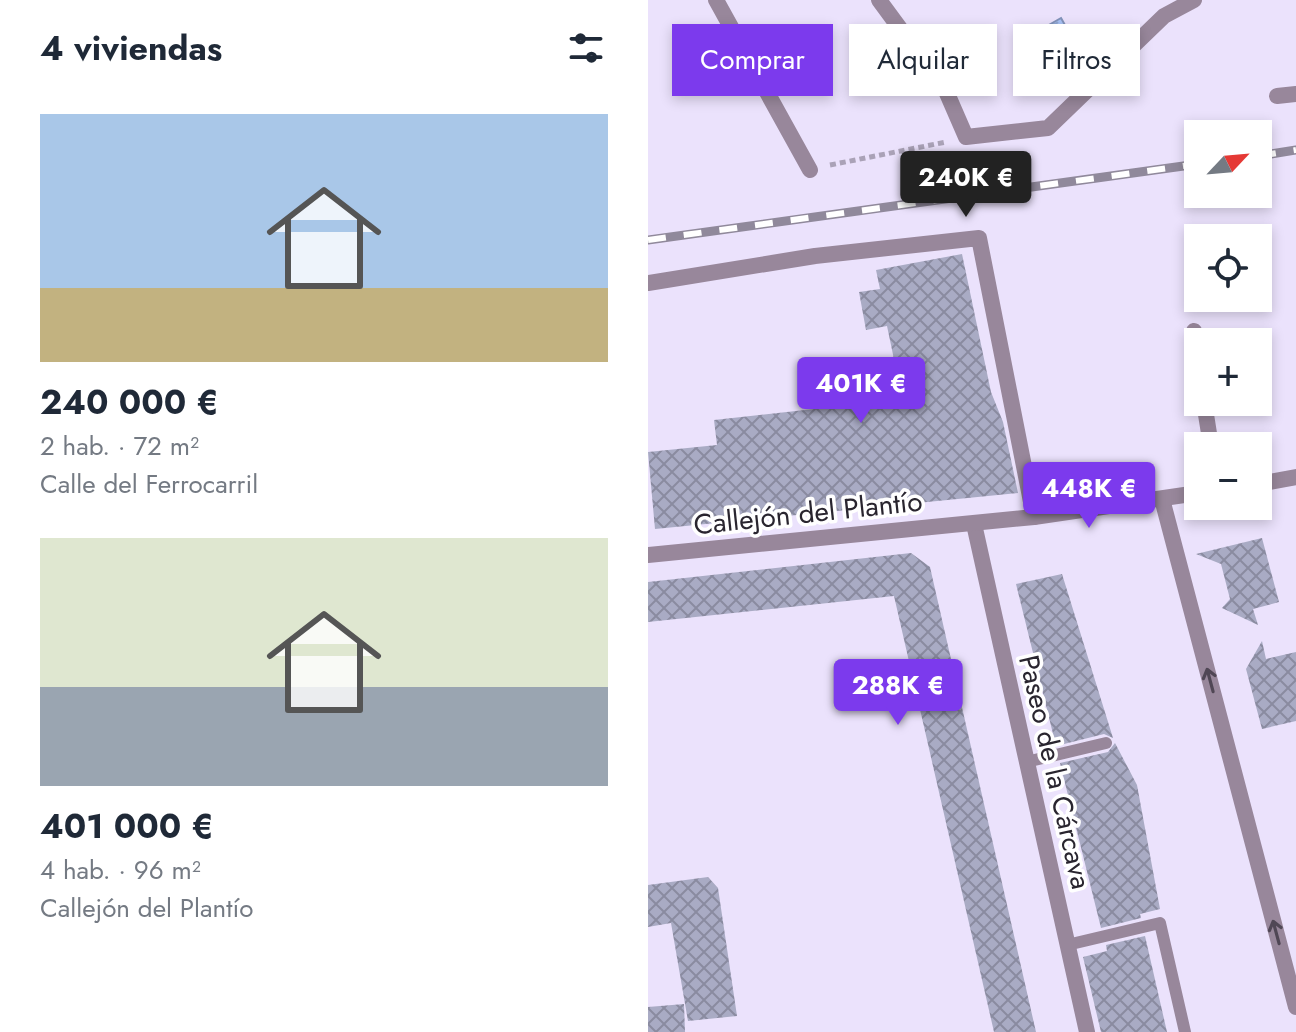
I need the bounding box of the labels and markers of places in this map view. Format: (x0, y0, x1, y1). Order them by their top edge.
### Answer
pin: 240K € (901, 151, 1031, 219)
pin: 401K € (796, 357, 926, 425)
pin: 448K € (1024, 462, 1154, 530)
pin: 288K € (833, 659, 963, 727)

